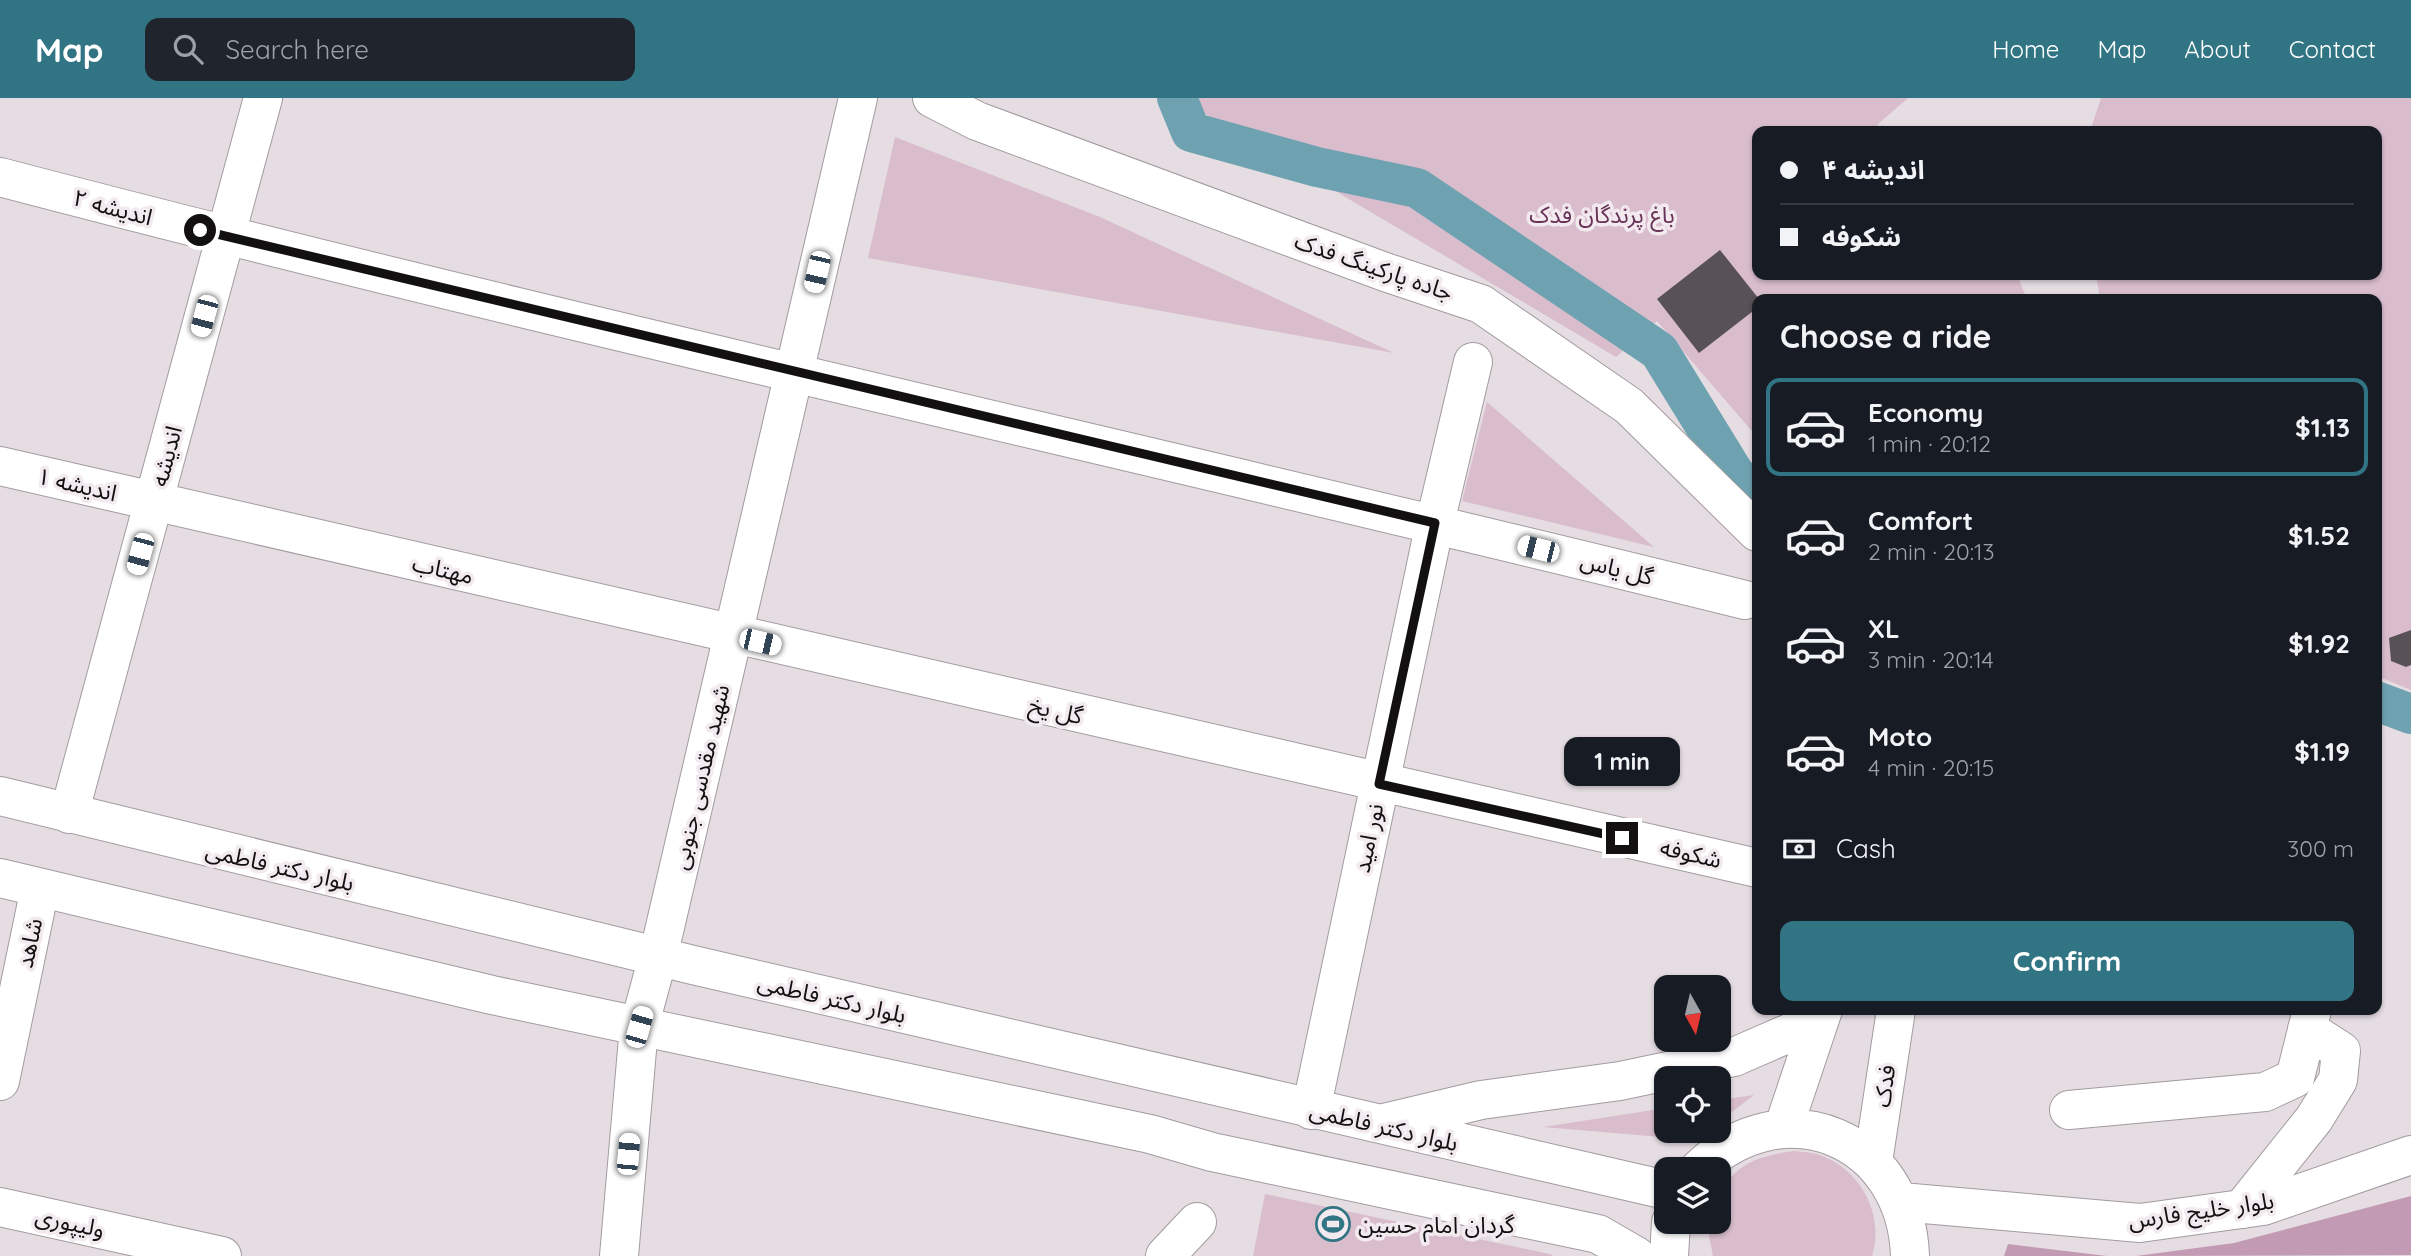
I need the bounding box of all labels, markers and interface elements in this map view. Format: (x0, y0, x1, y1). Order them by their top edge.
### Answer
search box (145, 18, 635, 81)
text: Map (35, 29, 103, 70)
icon: search (169, 30, 207, 68)
text: Search here (225, 33, 369, 66)
text: Home (1992, 34, 2059, 64)
text: Map (2097, 34, 2146, 64)
text: About (2184, 34, 2251, 64)
text: Contact (2289, 34, 2376, 64)
text: اندیشه ۴ (1822, 153, 1925, 186)
street label: اندیشه ۲ (70, 183, 156, 231)
park label: باغ پرندگان فدک (1529, 200, 1675, 232)
route start (184, 214, 216, 246)
text: شکوفه (1822, 220, 1901, 253)
street label: جاده پارکینگ فدک (1291, 225, 1457, 308)
car (803, 249, 832, 295)
car (189, 293, 220, 339)
text: Choose a ride (1780, 316, 1992, 356)
icon: car (1784, 396, 1847, 459)
text: Economy (1868, 396, 1983, 429)
text: $1.13 (2295, 411, 2350, 444)
street label: اندیشه (144, 423, 188, 489)
text: 1 min · 20:12 (1868, 429, 1991, 458)
street label: اندیشه ۱ (34, 461, 120, 507)
icon: car (1784, 504, 1847, 567)
text: Comfort (1868, 504, 1973, 537)
text: $1.52 (2288, 519, 2350, 552)
car (125, 531, 156, 577)
car (1516, 534, 1561, 564)
text: 2 min · 20:13 (1868, 537, 1995, 566)
street label: گل یاس (1578, 545, 1657, 591)
street label: مهتاب (410, 548, 476, 590)
icon: car (1784, 612, 1847, 675)
text: XL (1868, 612, 1900, 645)
car (738, 627, 783, 657)
text: $1.92 (2288, 627, 2350, 660)
text: 3 min · 20:14 (1868, 645, 1994, 674)
street label: شهید مقدسی جنوبی (665, 682, 735, 872)
street label: گل یخ (1026, 690, 1086, 733)
icon: car (1784, 720, 1847, 783)
text: Moto (1868, 720, 1932, 753)
text: $1.19 (2294, 735, 2350, 768)
callout: 1 min (1564, 736, 1680, 786)
text: 1 min (1594, 747, 1650, 776)
text: 4 min · 20:15 (1868, 753, 1994, 782)
street label: نور امید (1347, 801, 1389, 875)
route end (1606, 822, 1638, 854)
icon: cash (1780, 830, 1818, 868)
street label: شکوفه (1658, 832, 1724, 874)
text: Cash (1836, 832, 1896, 865)
text: 300 m (2287, 834, 2354, 863)
street label: بلوار دکتر فاطمی (203, 835, 357, 897)
street label: شاهد (10, 915, 48, 971)
button: Confirm (1780, 921, 2354, 1001)
street label: بلوار دکتر فاطمی (755, 967, 909, 1029)
north arrow (1654, 975, 1731, 1052)
map controls (1654, 975, 1731, 1234)
car (624, 1004, 655, 1050)
street label: فدک (1867, 1063, 1901, 1109)
button: locate (1654, 1066, 1731, 1143)
street label: بلوار دکتر فاطمی (1307, 1095, 1461, 1157)
car (616, 1132, 641, 1176)
button: layers (1654, 1157, 1731, 1234)
street label: بلوار خلیج فارس (2126, 1185, 2276, 1238)
street label: ولیپوری (32, 1201, 107, 1245)
sports icon: گردان امام حسین (1314, 1205, 1352, 1243)
place label: گردان امام حسین (1358, 1210, 1515, 1243)

